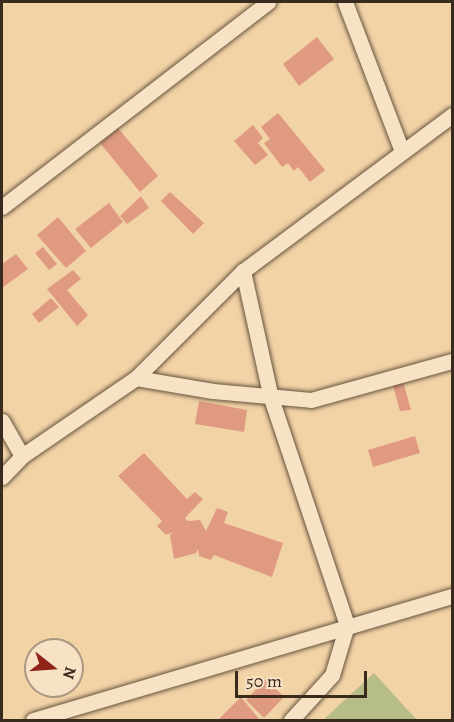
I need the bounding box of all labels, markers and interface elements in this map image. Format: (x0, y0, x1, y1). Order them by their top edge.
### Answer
north arrow (24, 638, 84, 698)
scale bar (238, 659, 370, 697)
text: N (57, 664, 82, 681)
text: 50 m (246, 669, 282, 693)

